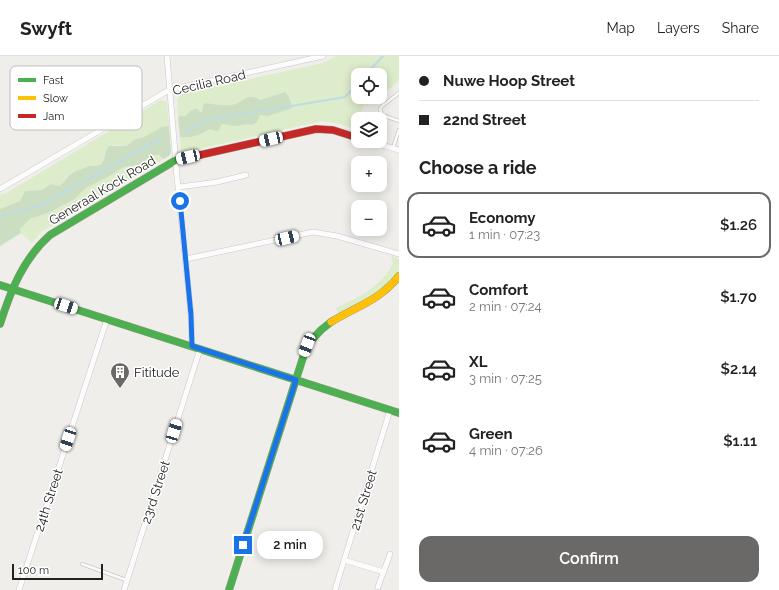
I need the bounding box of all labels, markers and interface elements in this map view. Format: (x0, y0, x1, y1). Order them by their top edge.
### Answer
text: Swyft (20, 17, 72, 39)
text: Map (607, 20, 635, 36)
text: Layers (657, 20, 700, 36)
text: Share (722, 20, 759, 36)
legend (10, 66, 142, 130)
street label: Cecilia Road (171, 67, 247, 98)
map controls (351, 68, 387, 236)
button: locate (351, 68, 387, 104)
text: Nuwe Hoop Street (443, 72, 575, 90)
text: Fast (43, 74, 64, 87)
text: Slow (43, 92, 68, 105)
text: Jam (43, 110, 64, 123)
text: 22nd Street (443, 111, 526, 129)
button: layers (351, 112, 387, 148)
car (258, 130, 284, 148)
car (175, 148, 201, 166)
street label: Generaal Kock Road (46, 153, 158, 228)
button: + (351, 156, 387, 192)
text: Choose a ride (419, 157, 537, 178)
route start (171, 192, 189, 210)
button: − (351, 200, 387, 236)
icon: car (421, 207, 457, 243)
text: Economy (469, 209, 536, 227)
text: $1.26 (720, 216, 757, 234)
text: 1 min · 07:23 (469, 227, 540, 242)
car (274, 229, 300, 247)
icon: car (421, 279, 457, 315)
text: Comfort (469, 281, 528, 299)
text: $1.70 (720, 288, 757, 306)
car (53, 297, 79, 315)
text: 2 min · 07:24 (469, 299, 542, 314)
car (297, 332, 317, 358)
icon: car (421, 351, 457, 387)
text: XL (469, 353, 487, 371)
text: $2.14 (721, 360, 757, 378)
building icon: Fititude (109, 361, 131, 389)
place label: Fititude (134, 365, 180, 380)
text: 3 min · 07:25 (469, 371, 542, 386)
car (165, 418, 183, 444)
icon: car (421, 423, 457, 459)
text: Green (469, 425, 513, 443)
car (59, 426, 77, 452)
text: $1.11 (723, 432, 757, 450)
text: 4 min · 07:26 (469, 443, 543, 458)
street label: 23rd Street (138, 458, 173, 526)
street label: 24th Street (31, 466, 66, 533)
street label: 21st Street (347, 468, 380, 532)
callout: 2 min (257, 531, 323, 559)
route end (234, 536, 252, 554)
button: Confirm (419, 536, 759, 582)
text: 2 min (273, 537, 307, 552)
scale bar (12, 562, 103, 581)
text: 100 m (18, 564, 49, 577)

